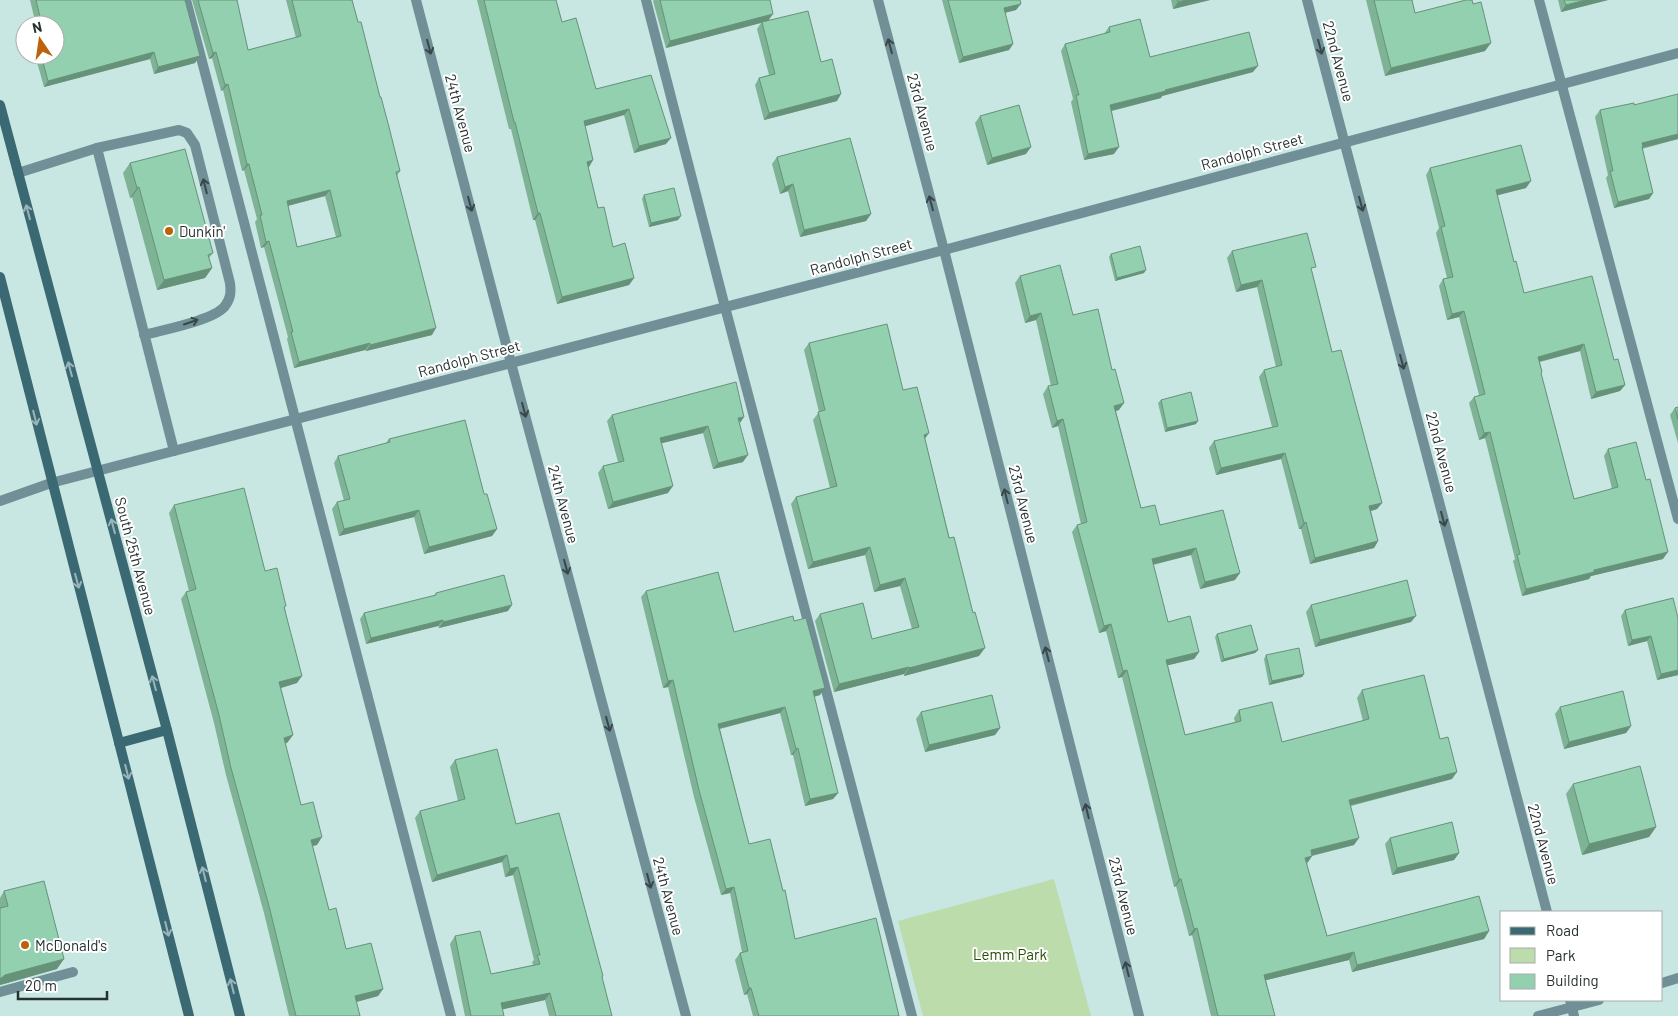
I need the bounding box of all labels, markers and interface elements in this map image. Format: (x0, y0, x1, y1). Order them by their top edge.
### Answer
north arrow (15, 15, 65, 65)
text: N (31, 18, 43, 36)
street label: 22nd Avenue (1320, 19, 1358, 103)
one-way arrow (884, 38, 894, 54)
one-way arrow (424, 39, 434, 55)
one-way arrow (1316, 39, 1325, 55)
street label: 23rd Avenue (904, 71, 942, 153)
street label: 24th Avenue (442, 72, 480, 154)
street label: Randolph Street (1199, 129, 1305, 173)
one-way arrow (200, 179, 210, 195)
one-way arrow (926, 195, 935, 211)
one-way arrow (465, 196, 475, 212)
one-way arrow (1357, 196, 1366, 212)
one-way arrow (23, 205, 33, 221)
place label: Dunkin' (179, 222, 225, 240)
marker: Dunkin' (163, 225, 175, 237)
street label: Randolph Street (808, 234, 914, 278)
one-way arrow (183, 317, 198, 326)
street label: Randolph Street (416, 336, 522, 380)
one-way arrow (1398, 353, 1407, 369)
one-way arrow (65, 362, 74, 378)
one-way arrow (519, 401, 529, 417)
one-way arrow (31, 409, 40, 425)
street label: 22nd Avenue (1423, 410, 1461, 494)
street label: 24th Avenue (545, 463, 583, 545)
street label: 23rd Avenue (1006, 463, 1042, 545)
one-way arrow (1001, 489, 1011, 505)
street label: South 25th Avenue (112, 495, 160, 617)
one-way arrow (1439, 510, 1449, 526)
one-way arrow (108, 518, 117, 534)
one-way arrow (561, 558, 571, 574)
one-way arrow (72, 572, 82, 588)
one-way arrow (1042, 646, 1051, 662)
one-way arrow (149, 676, 158, 692)
one-way arrow (603, 715, 613, 731)
one-way arrow (123, 763, 132, 779)
street label: 22nd Avenue (1525, 802, 1563, 886)
one-way arrow (1082, 804, 1091, 820)
street label: 24th Avenue (650, 855, 688, 937)
street label: 23rd Avenue (1106, 855, 1142, 937)
one-way arrow (199, 867, 208, 883)
one-way arrow (645, 872, 655, 888)
legend (1500, 911, 1663, 1001)
one-way arrow (163, 921, 172, 937)
text: Road (1546, 921, 1579, 939)
place label: McDonald's (35, 936, 107, 954)
marker: McDonald's (19, 939, 31, 951)
park label: Lemm Park (973, 945, 1047, 963)
text: Park (1546, 946, 1576, 964)
one-way arrow (1122, 961, 1131, 977)
scale bar (18, 968, 106, 1000)
text: Building (1546, 971, 1599, 989)
text: 20 m (25, 976, 57, 994)
one-way arrow (227, 978, 236, 994)

